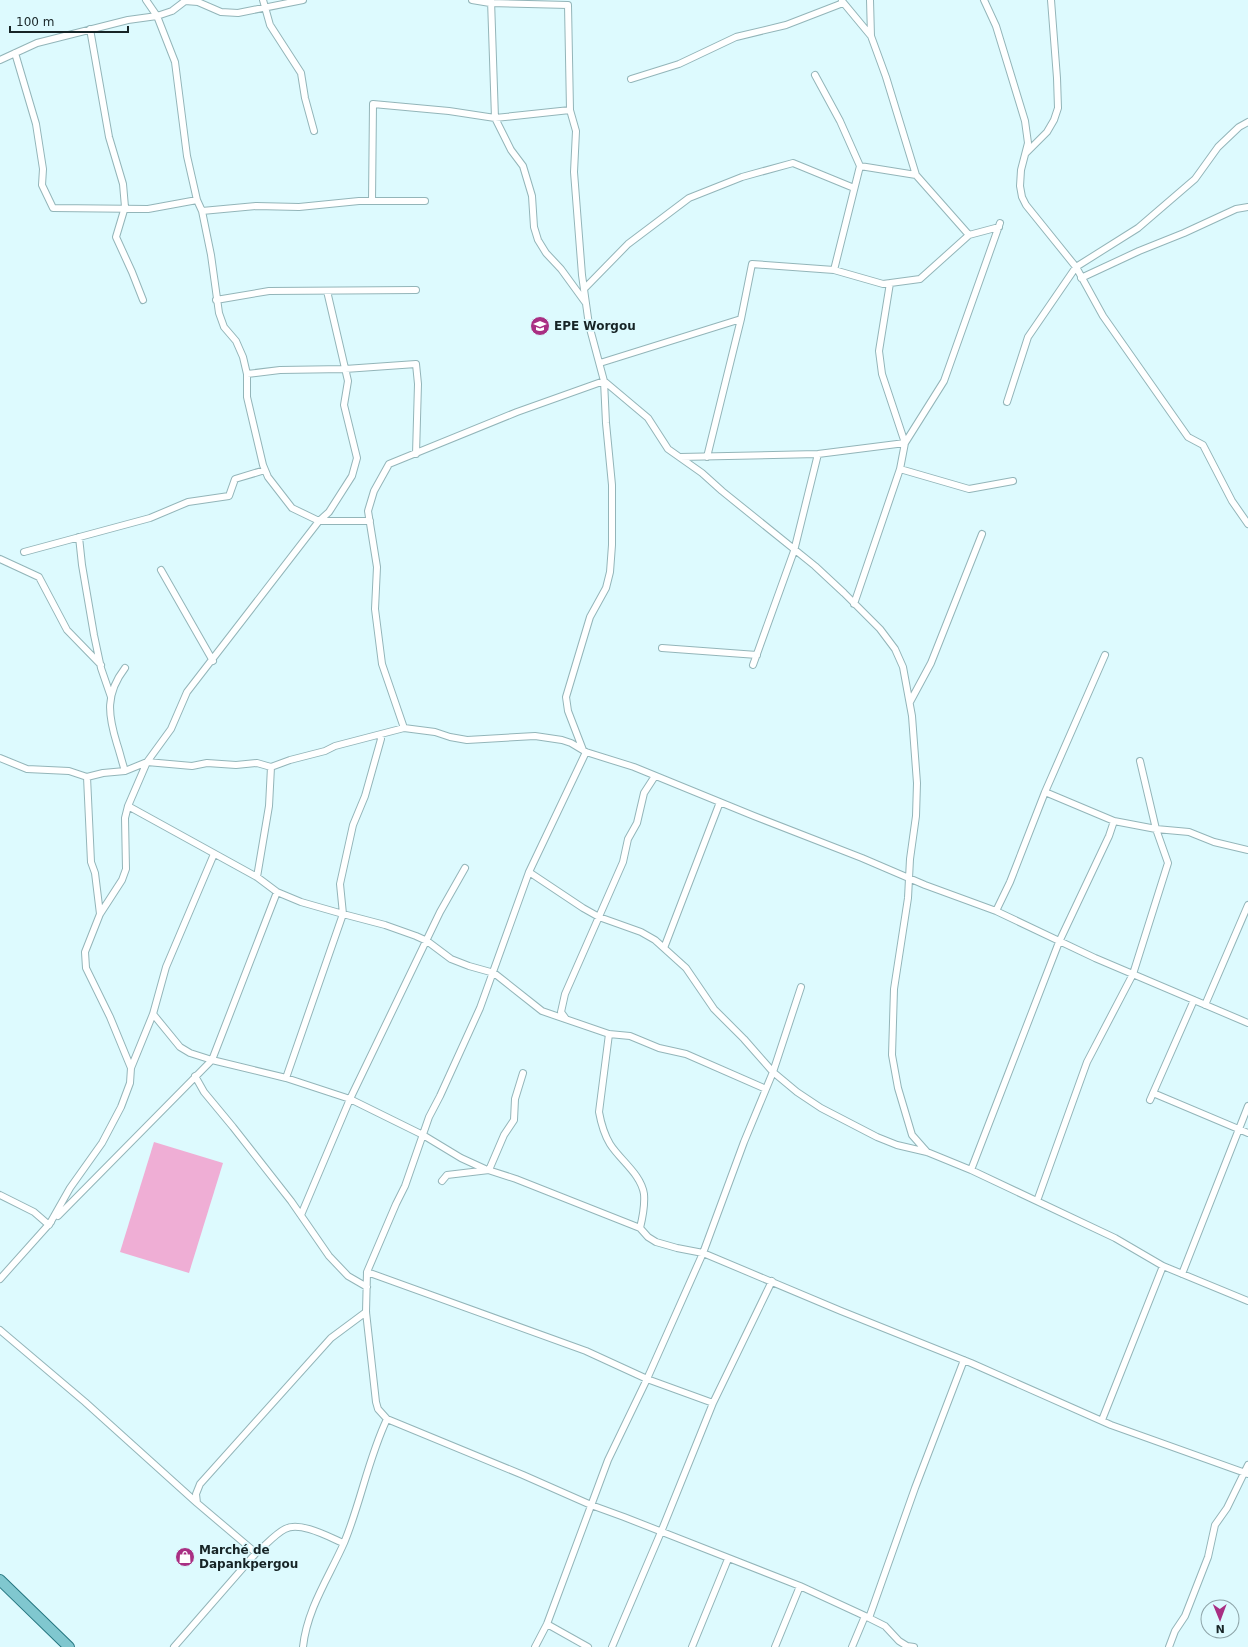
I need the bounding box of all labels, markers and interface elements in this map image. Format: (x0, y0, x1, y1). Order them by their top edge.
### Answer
scale bar (10, 8, 128, 34)
text: 100 m (16, 15, 54, 29)
school or university icon: EPE Worgou (529, 315, 551, 337)
place label: EPE Worgou (554, 319, 636, 333)
place label: Marché de Dapankpergou (199, 1543, 298, 1571)
shop icon: Marché de Dapankpergou (174, 1546, 196, 1568)
north arrow (1200, 1599, 1240, 1639)
text: N (1215, 1622, 1225, 1635)

